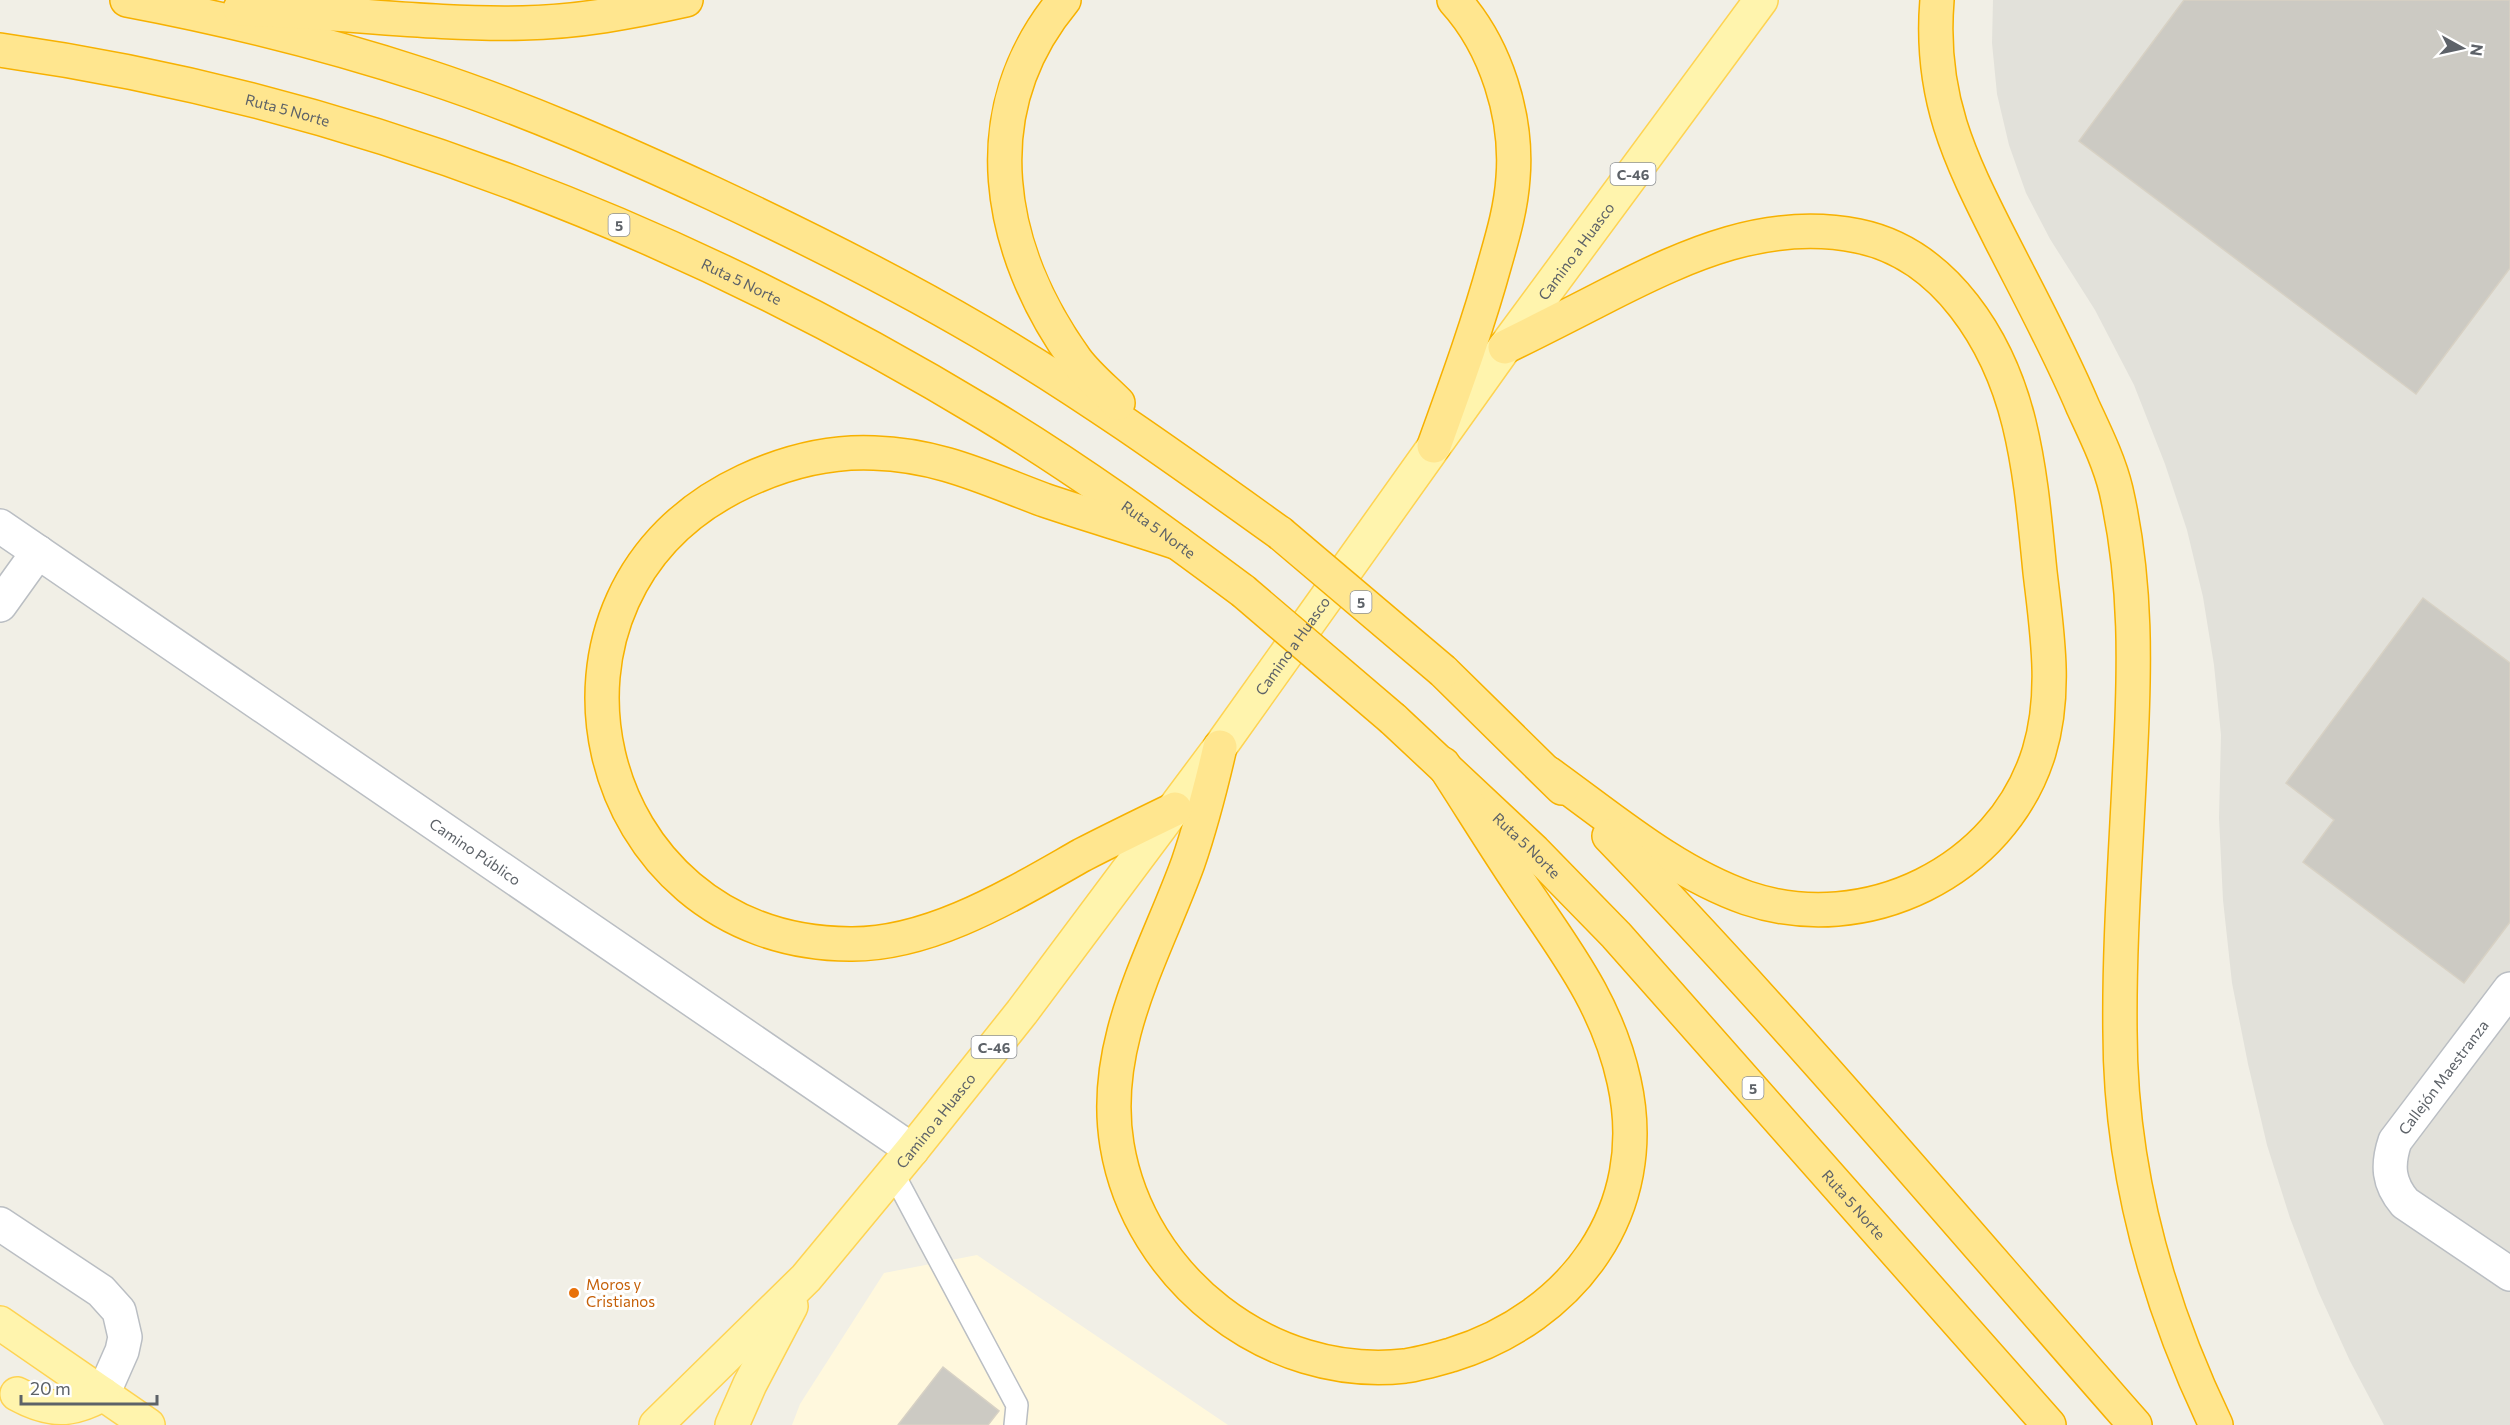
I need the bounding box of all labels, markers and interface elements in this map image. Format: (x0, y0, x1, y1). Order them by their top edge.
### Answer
north arrow (2432, 18, 2492, 78)
text: N (2467, 43, 2488, 57)
street label: Ruta 5 Norte (243, 90, 332, 130)
road number: C-46 (1610, 163, 1656, 185)
street label: Camino a Huasco (1534, 199, 1618, 303)
road number: 5 (608, 214, 630, 236)
street label: Ruta 5 Norte (699, 254, 785, 308)
street label: Ruta 5 Norte (1118, 497, 1199, 562)
road number: 5 (1350, 591, 1372, 613)
street label: Camino a Huasco (1251, 593, 1334, 698)
street label: Ruta 5 Norte (1489, 808, 1564, 882)
street label: Camino Público (426, 814, 524, 889)
street label: Callejón Maestranza (2394, 1016, 2492, 1138)
road number: C-46 (972, 1036, 1016, 1058)
street label: Camino a Huasco (892, 1069, 979, 1172)
road number: 5 (1742, 1077, 1764, 1099)
street label: Ruta 5 Norte (1818, 1166, 1890, 1243)
place label: Moros y Cristianos (586, 1275, 655, 1310)
marker: Moros y Cristianos (567, 1286, 581, 1300)
scale bar (21, 1368, 158, 1406)
text: 20 m (30, 1377, 71, 1399)

